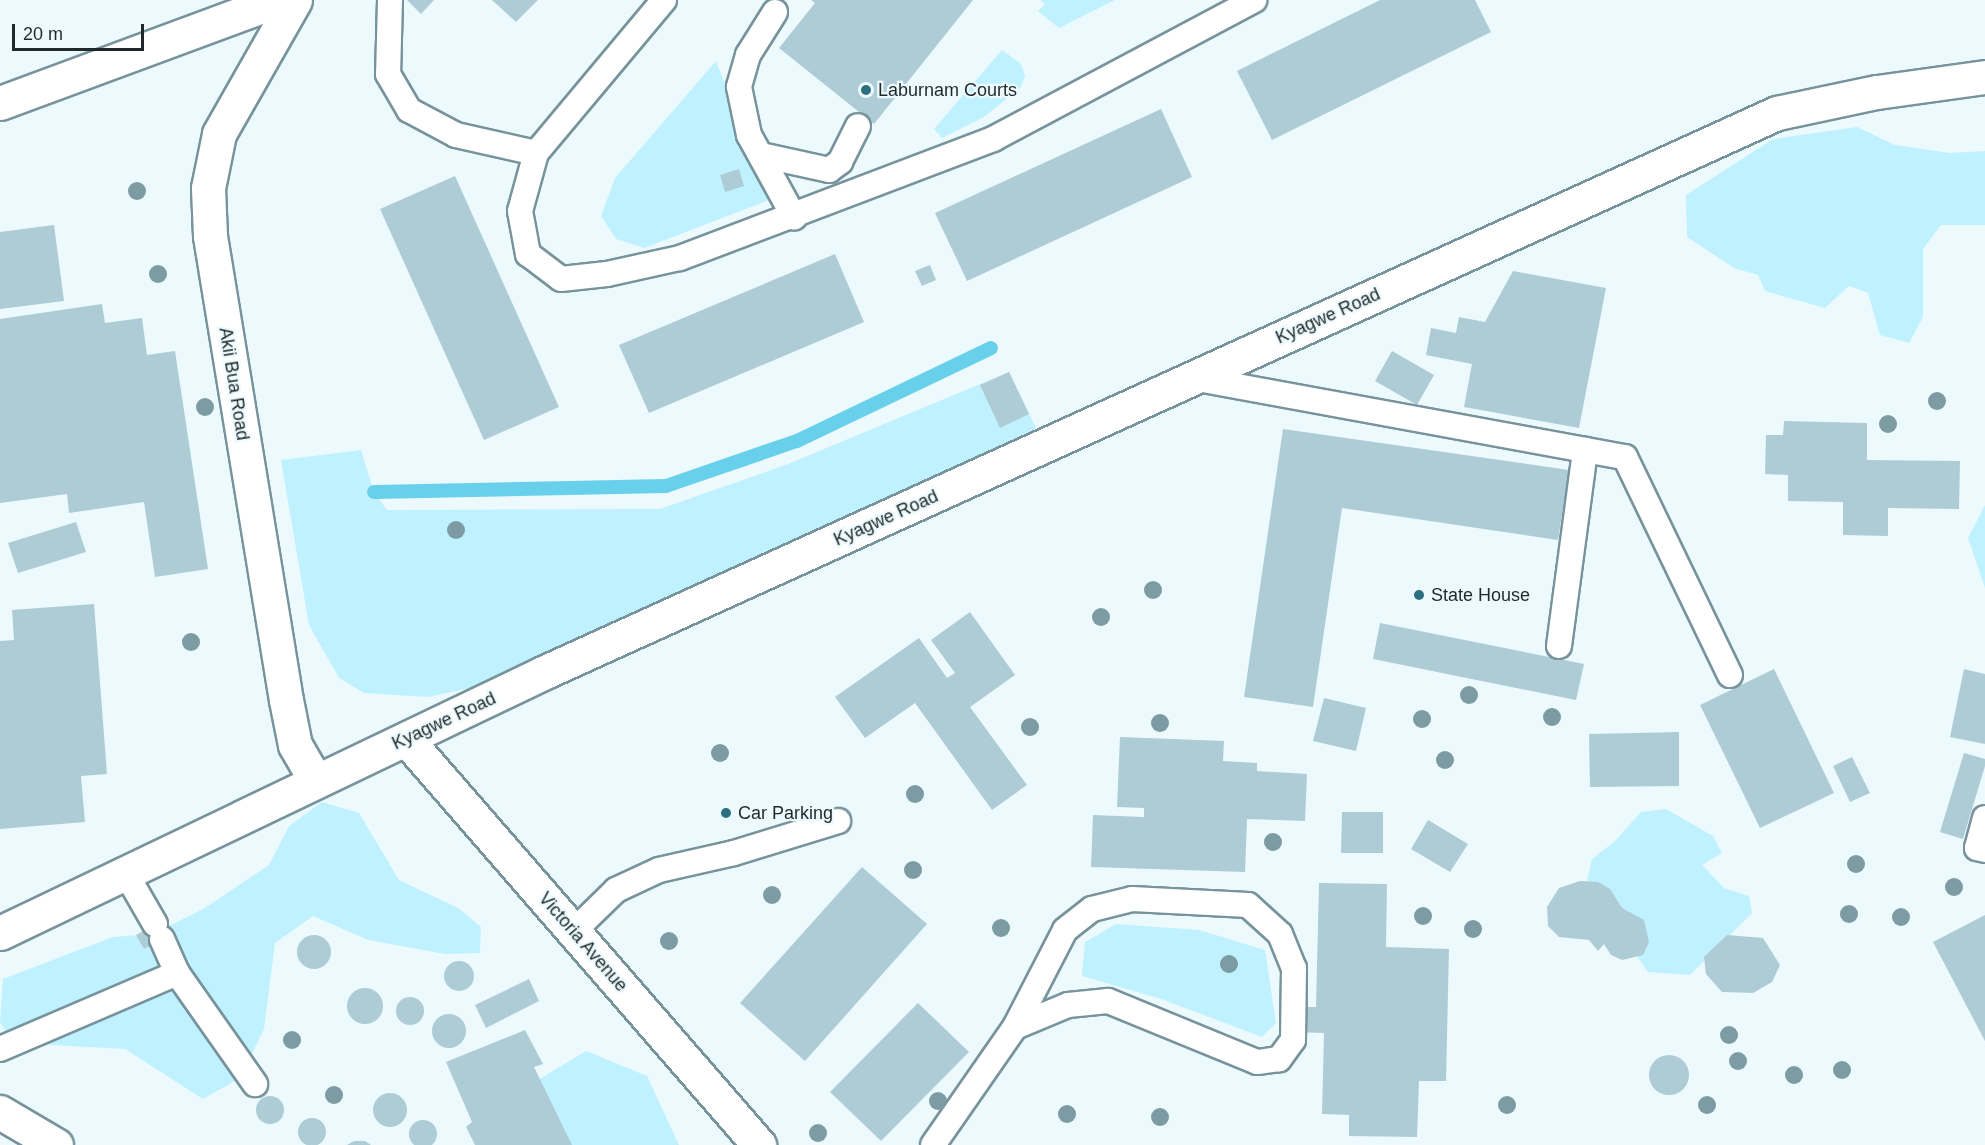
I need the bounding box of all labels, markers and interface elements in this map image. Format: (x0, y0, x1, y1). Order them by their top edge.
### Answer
scale bar (15, 12, 147, 50)
text: 20 m (23, 24, 63, 44)
place label: Laburnam Courts (878, 79, 1017, 101)
marker: Laburnam Courts (859, 83, 873, 97)
street label: Kyagwe Road (1272, 283, 1384, 349)
street label: Akii Bua Road (214, 326, 254, 442)
street label: Kyagwe Road (830, 485, 942, 551)
place label: State House (1431, 584, 1530, 606)
marker: State House (1412, 588, 1426, 602)
street label: Kyagwe Road (389, 688, 499, 754)
place label: Car Parking (738, 802, 833, 824)
marker: Car Parking (719, 806, 733, 820)
street label: Victoria Avenue (534, 888, 632, 996)

